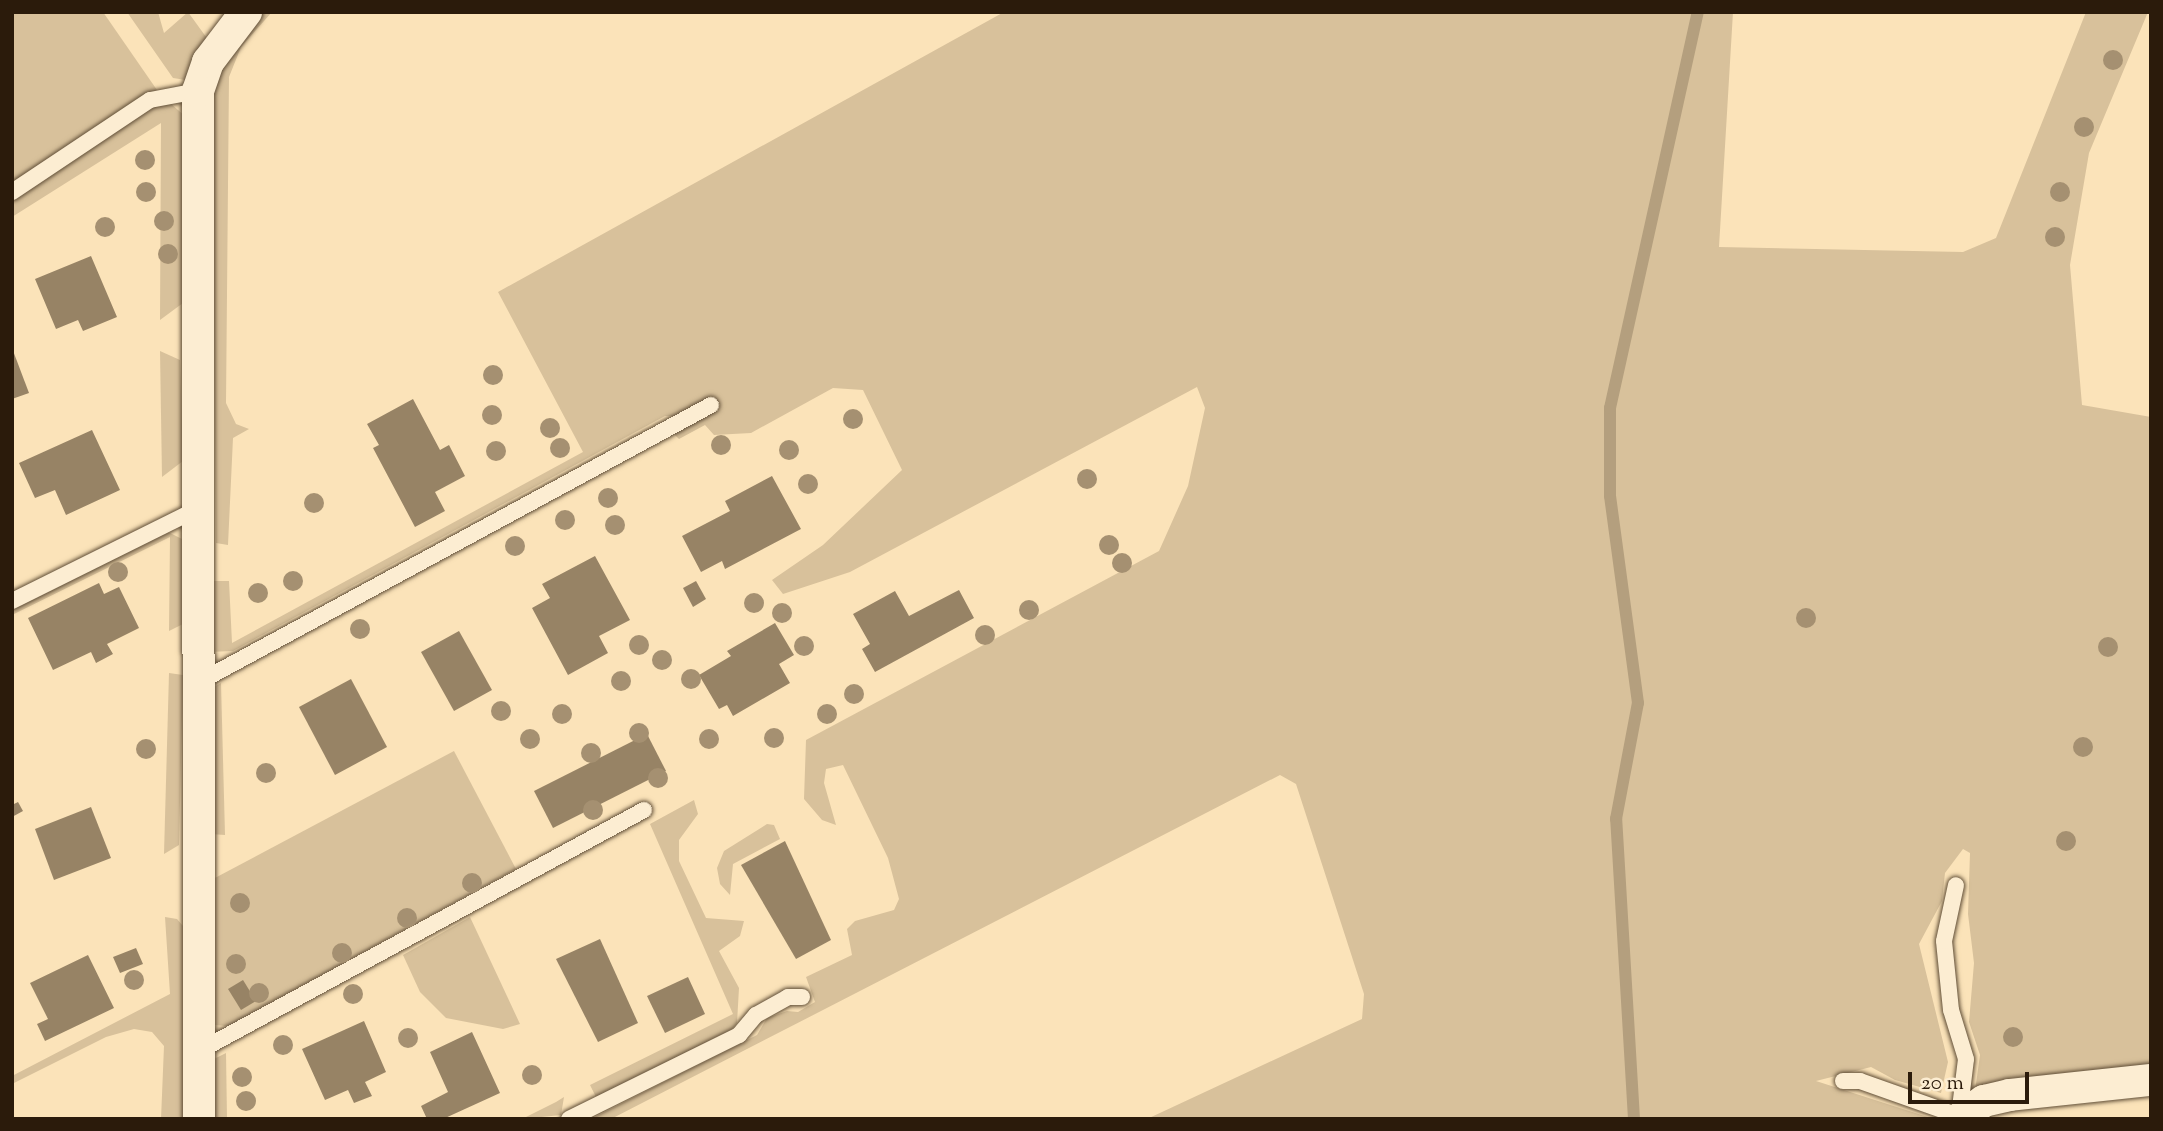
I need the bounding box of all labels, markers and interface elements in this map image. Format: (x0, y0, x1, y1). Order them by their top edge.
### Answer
scale bar (1911, 1058, 2032, 1102)
text: 20 m (1921, 1069, 1964, 1099)

